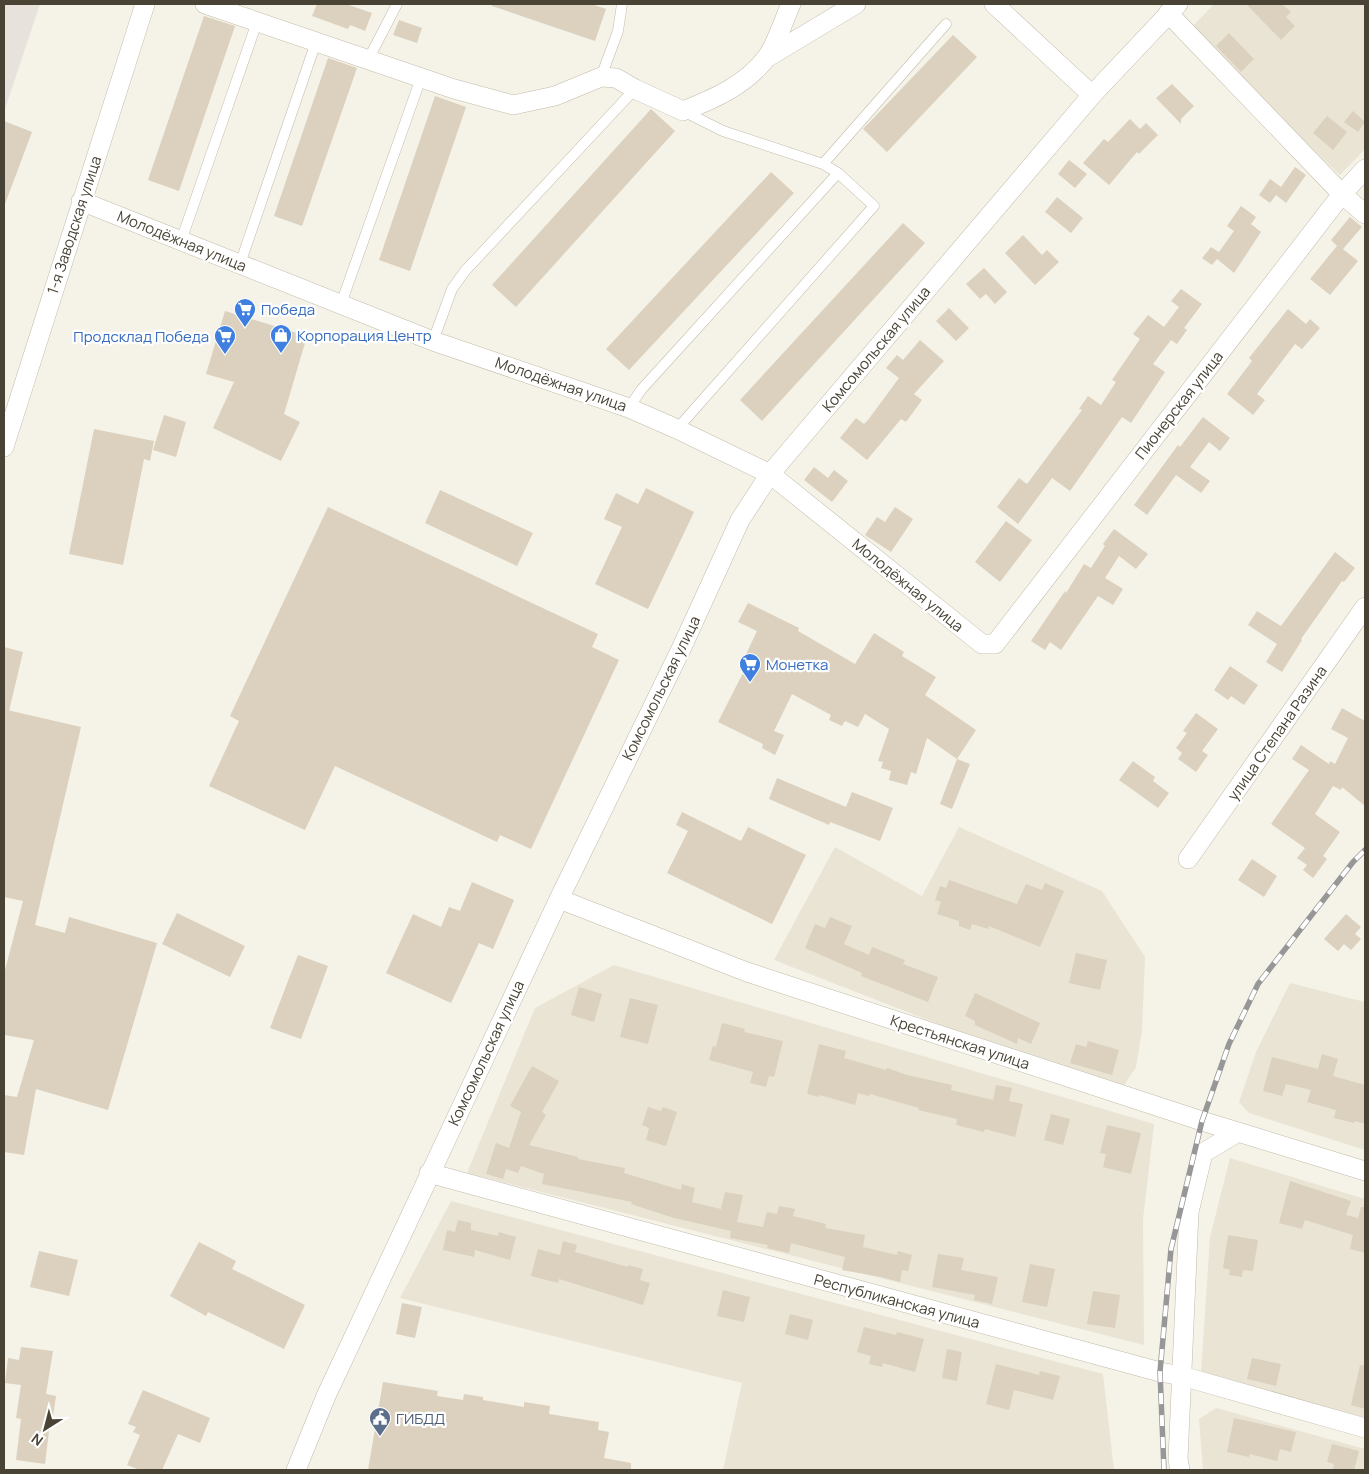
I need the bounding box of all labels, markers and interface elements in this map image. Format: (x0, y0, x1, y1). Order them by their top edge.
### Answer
street label: 1-я Заводская улица (42, 153, 106, 297)
street label: Молодёжная улица (114, 205, 250, 277)
street label: Комсомольская улица (817, 282, 935, 416)
supermarket icon: Победа (233, 297, 257, 328)
place label: Победа (261, 299, 315, 320)
shop icon: Корпорация Центр (269, 323, 293, 354)
supermarket icon: Продсклад Победа (213, 324, 237, 355)
place label: Корпорация Центр (297, 325, 432, 346)
place label: Продсклад Победа (73, 326, 209, 347)
street label: Пионерская улица (1130, 347, 1228, 463)
street label: Молодёжная улица (492, 352, 630, 416)
street label: Молодёжная улица (848, 533, 968, 637)
street label: Комсомольская улица (617, 612, 705, 764)
supermarket icon: Монетка (738, 652, 762, 683)
place label: Монетка (766, 654, 828, 675)
street label: улица Степана Разина (1222, 661, 1332, 805)
street label: Комсомольская улица (443, 977, 529, 1129)
street label: Крестьянская улица (888, 1010, 1032, 1074)
street label: Республиканская улица (812, 1269, 982, 1333)
north arrow (20, 1404, 70, 1454)
public building icon: ГИБДД (368, 1406, 392, 1437)
place label: ГИБДД (396, 1408, 445, 1429)
text: N (27, 1429, 47, 1451)

